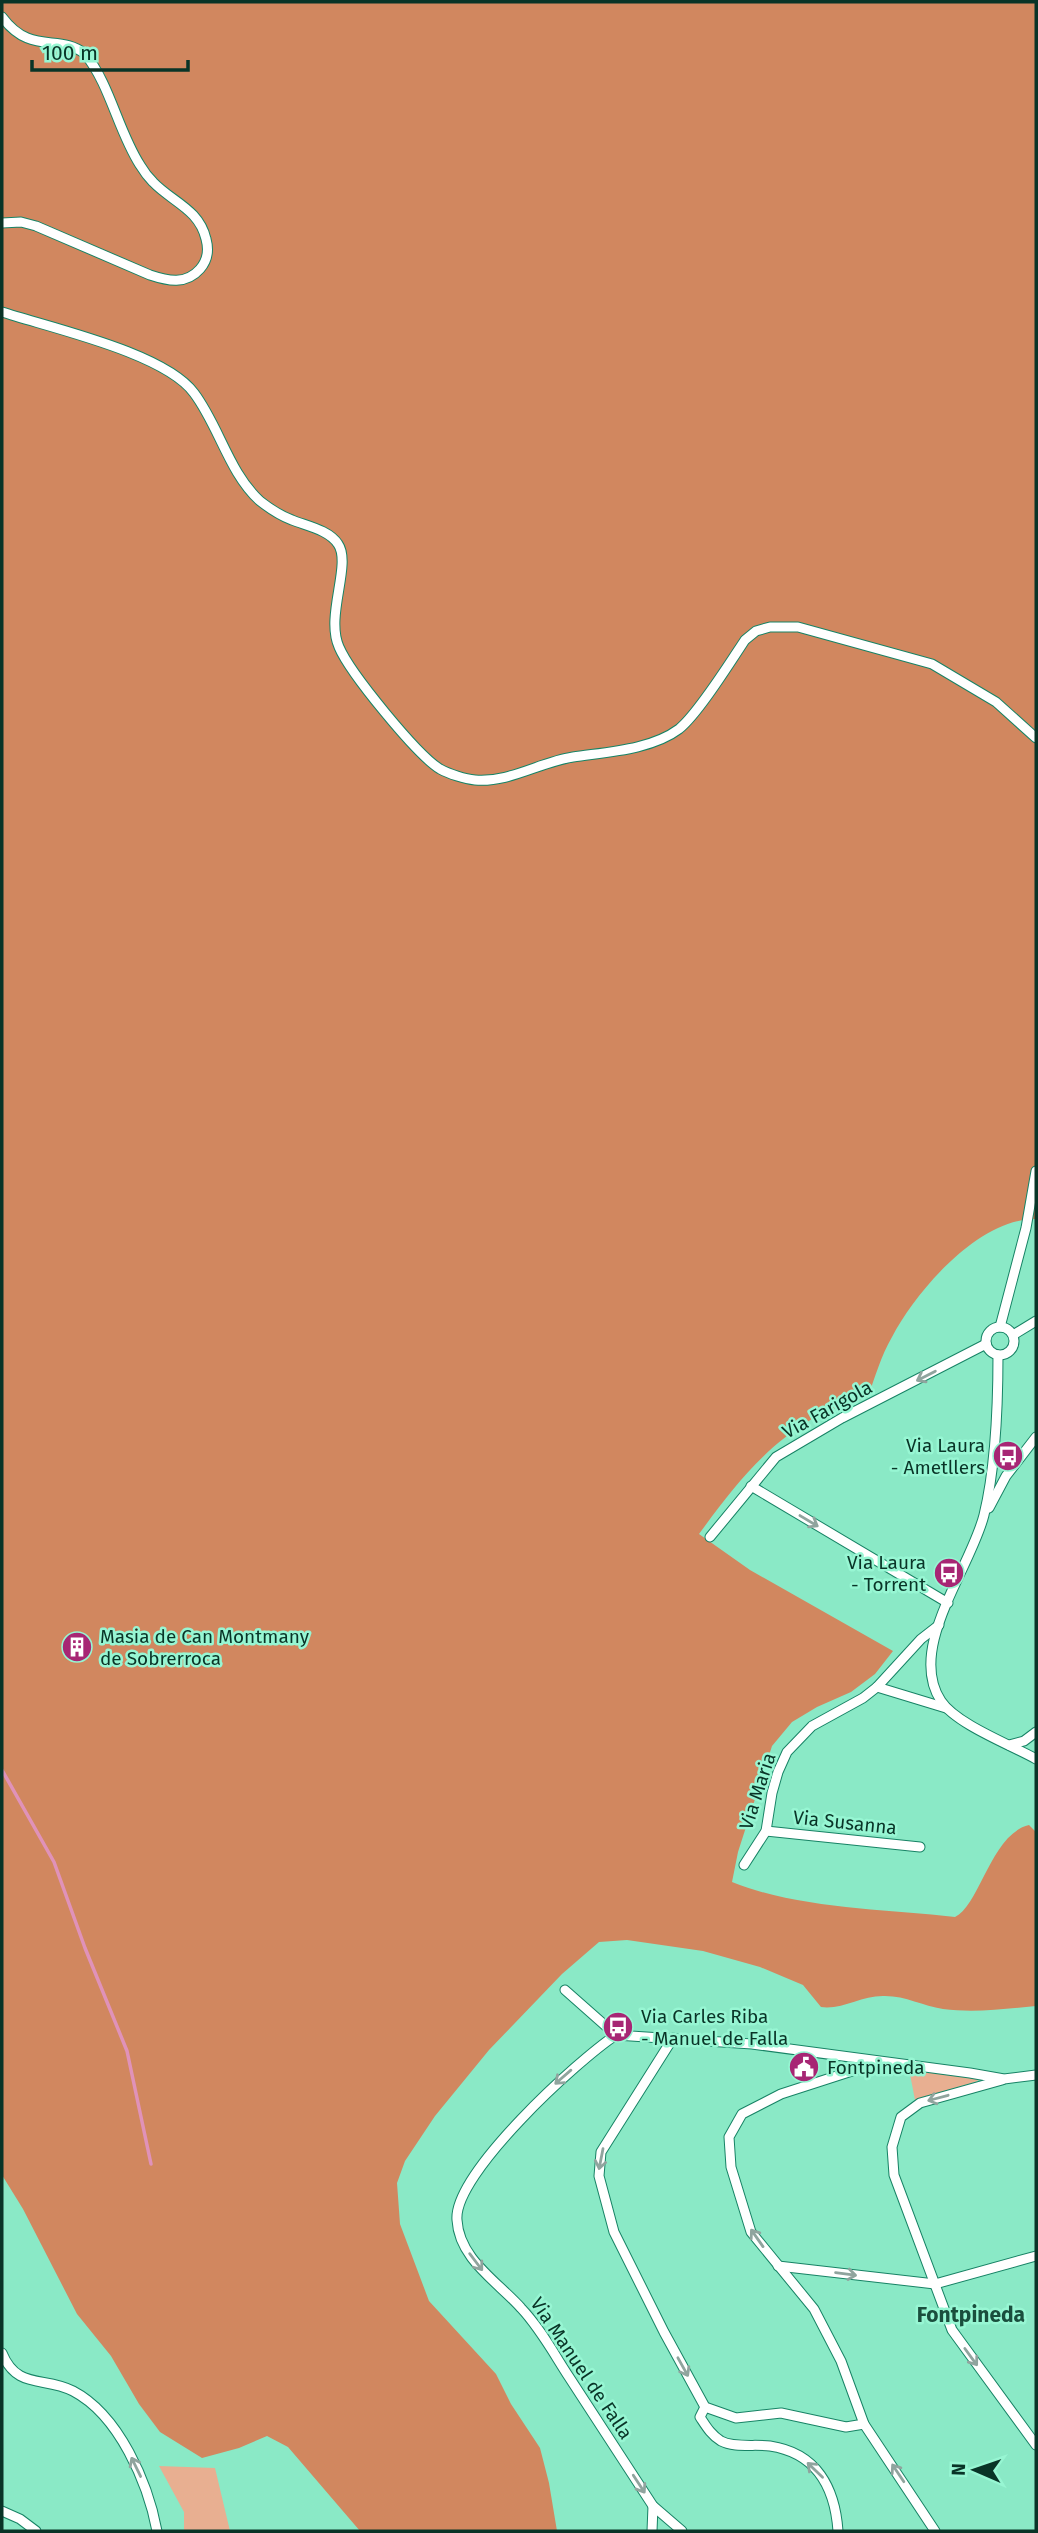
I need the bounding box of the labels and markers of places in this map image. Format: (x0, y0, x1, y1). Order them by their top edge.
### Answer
place label: Via Laura - Ametllers (891, 1434, 985, 1479)
bus stop icon: Via Laura - Ametllers (991, 1439, 1025, 1473)
place label: Via Laura - Torrent (847, 1551, 926, 1596)
bus stop icon: Via Laura - Torrent (932, 1556, 966, 1590)
place label: Masia de Can Montmany de Sobrerroca (100, 1625, 310, 1670)
building icon: Masia de Can Montmany de Sobrerroca (60, 1630, 94, 1664)
place label: Via Carles Riba - Manuel de Falla (641, 2005, 788, 2050)
bus stop icon: Via Carles Riba - Manuel de Falla (601, 2010, 635, 2044)
public building icon: Fontpineda (787, 2050, 821, 2084)
place label: Fontpineda (827, 2056, 925, 2079)

